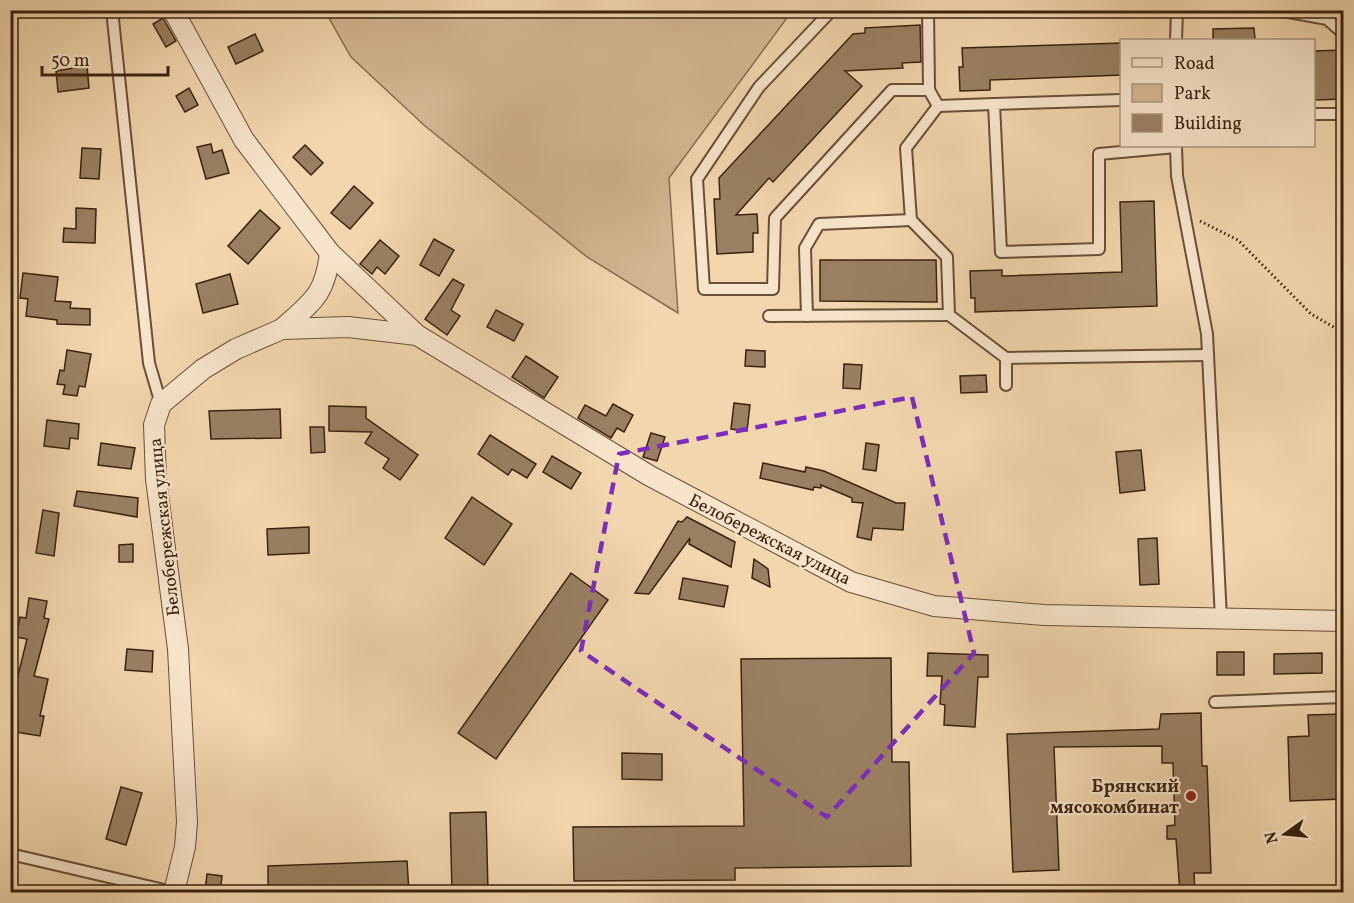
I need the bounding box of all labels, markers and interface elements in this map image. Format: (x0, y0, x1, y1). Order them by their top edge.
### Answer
scale bar (42, 39, 168, 77)
legend (1120, 39, 1315, 147)
text: 50 m (51, 49, 90, 74)
text: Road (1174, 52, 1215, 77)
text: Park (1174, 82, 1211, 107)
text: Building (1174, 112, 1242, 137)
street label: Белобережская улица (144, 436, 187, 617)
street label: Белобережская улица (684, 489, 855, 592)
place label: Брянский мясокомбинат (1050, 775, 1179, 821)
marker: Брянский мясокомбинат (1184, 789, 1198, 803)
north arrow (1255, 804, 1315, 864)
text: N (1260, 829, 1285, 846)

